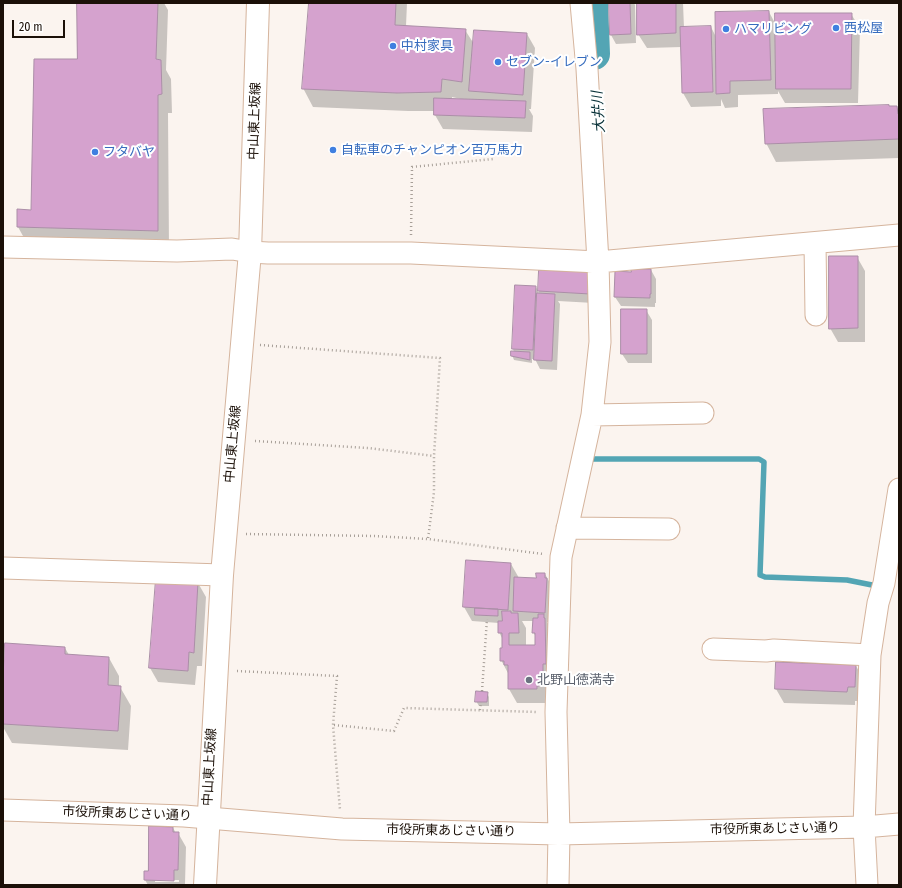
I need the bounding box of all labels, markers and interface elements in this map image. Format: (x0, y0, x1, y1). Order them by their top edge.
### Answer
scale bar (14, 12, 67, 38)
text: 20 m (19, 20, 43, 34)
place label: 西松屋 (844, 20, 883, 36)
place label: ハマリビング (734, 21, 812, 37)
marker: 西松屋 (831, 23, 841, 33)
marker: ハマリビング (721, 24, 731, 34)
place label: 中村家具 (401, 38, 453, 54)
marker: 中村家具 (388, 41, 398, 51)
place label: セブン-イレブン (506, 54, 602, 70)
marker: セブン-イレブン (493, 57, 503, 67)
street label: 中山東上坂線 (246, 82, 264, 160)
water label: 大井川 (589, 90, 609, 134)
place label: 自転車のチャンピオン百万馬力 (341, 142, 523, 158)
place label: フタバヤ (103, 144, 155, 160)
marker: 自転車のチャンピオン百万馬力 (328, 145, 338, 155)
marker: フタバヤ (90, 147, 100, 157)
street label: 中山東上坂線 (222, 404, 244, 484)
place label: 北野山徳満寺 (537, 672, 615, 688)
marker: 北野山徳満寺 (524, 675, 534, 685)
street label: 中山東上坂線 (200, 728, 220, 806)
street label: 市役所東あじさい通り (62, 804, 192, 824)
street label: 市役所東あじさい通り (710, 820, 840, 838)
street label: 市役所東あじさい通り (386, 822, 516, 840)

